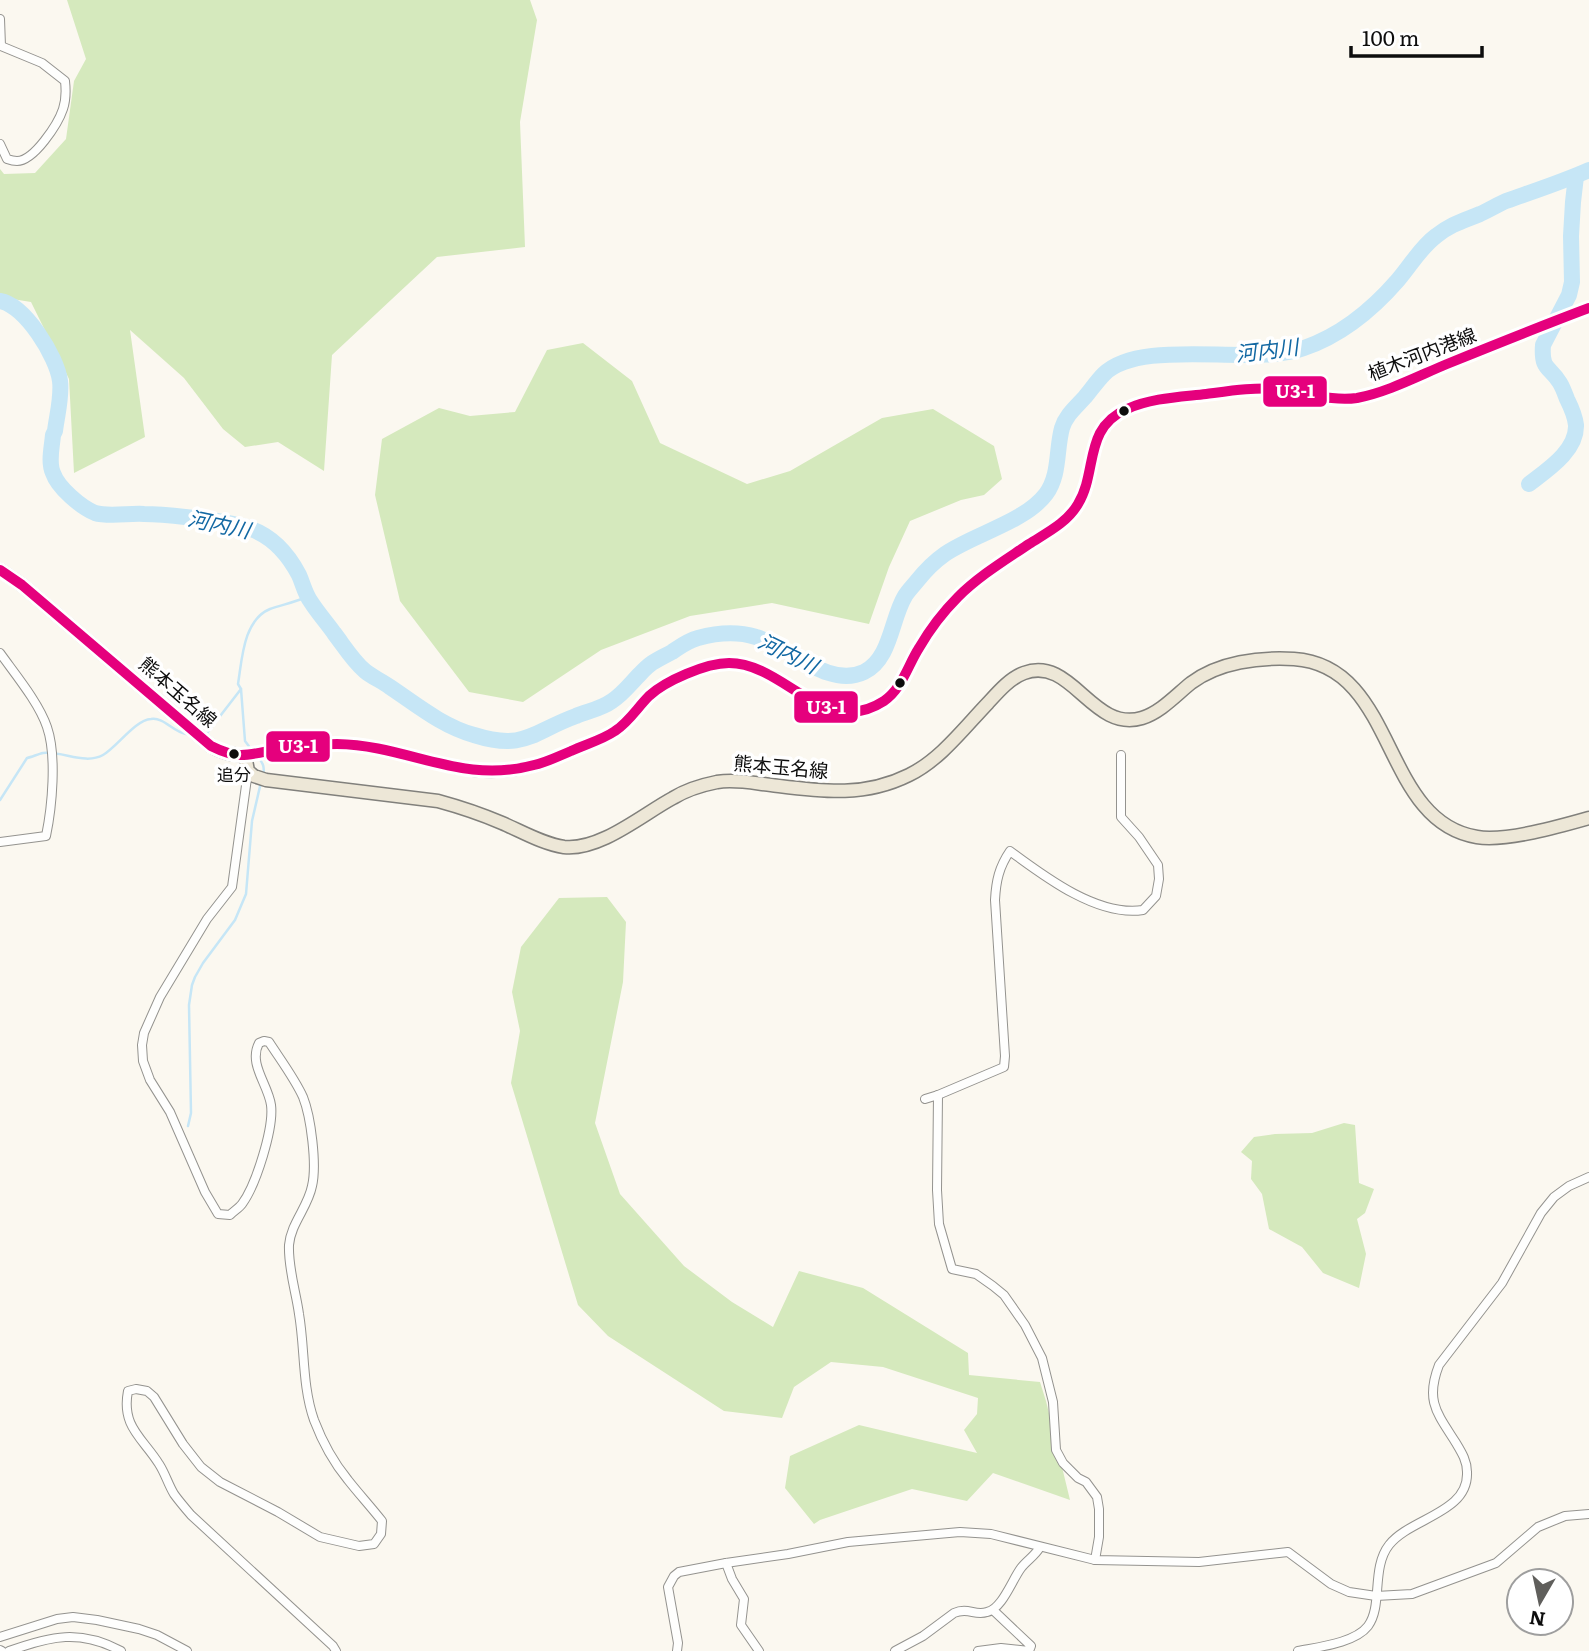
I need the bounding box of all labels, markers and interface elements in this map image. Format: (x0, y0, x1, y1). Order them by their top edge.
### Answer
scale bar (1351, 14, 1482, 58)
text: 100 m (1362, 21, 1419, 52)
street label: 植木河内港線 (1363, 320, 1480, 387)
water label: 河内川 (1234, 329, 1302, 368)
line badge: U3-1 (1262, 375, 1328, 408)
text: U3-1 (1275, 376, 1315, 404)
unlabelled marker (1117, 404, 1131, 418)
water label: 河内川 (185, 501, 256, 545)
water label: 河内川 (754, 624, 826, 680)
street label: 熊本玉名線 (134, 650, 224, 733)
unlabelled marker (893, 676, 907, 690)
line badge: U3-1 (793, 690, 859, 724)
text: U3-1 (806, 692, 846, 720)
line badge: U3-1 (265, 730, 331, 763)
text: U3-1 (278, 731, 318, 759)
marker: 追分 (227, 747, 241, 761)
street label: 熊本玉名線 (733, 748, 830, 784)
place label: 追分 (217, 761, 251, 786)
north arrow (1505, 1567, 1575, 1637)
text: N (1527, 1605, 1547, 1635)

